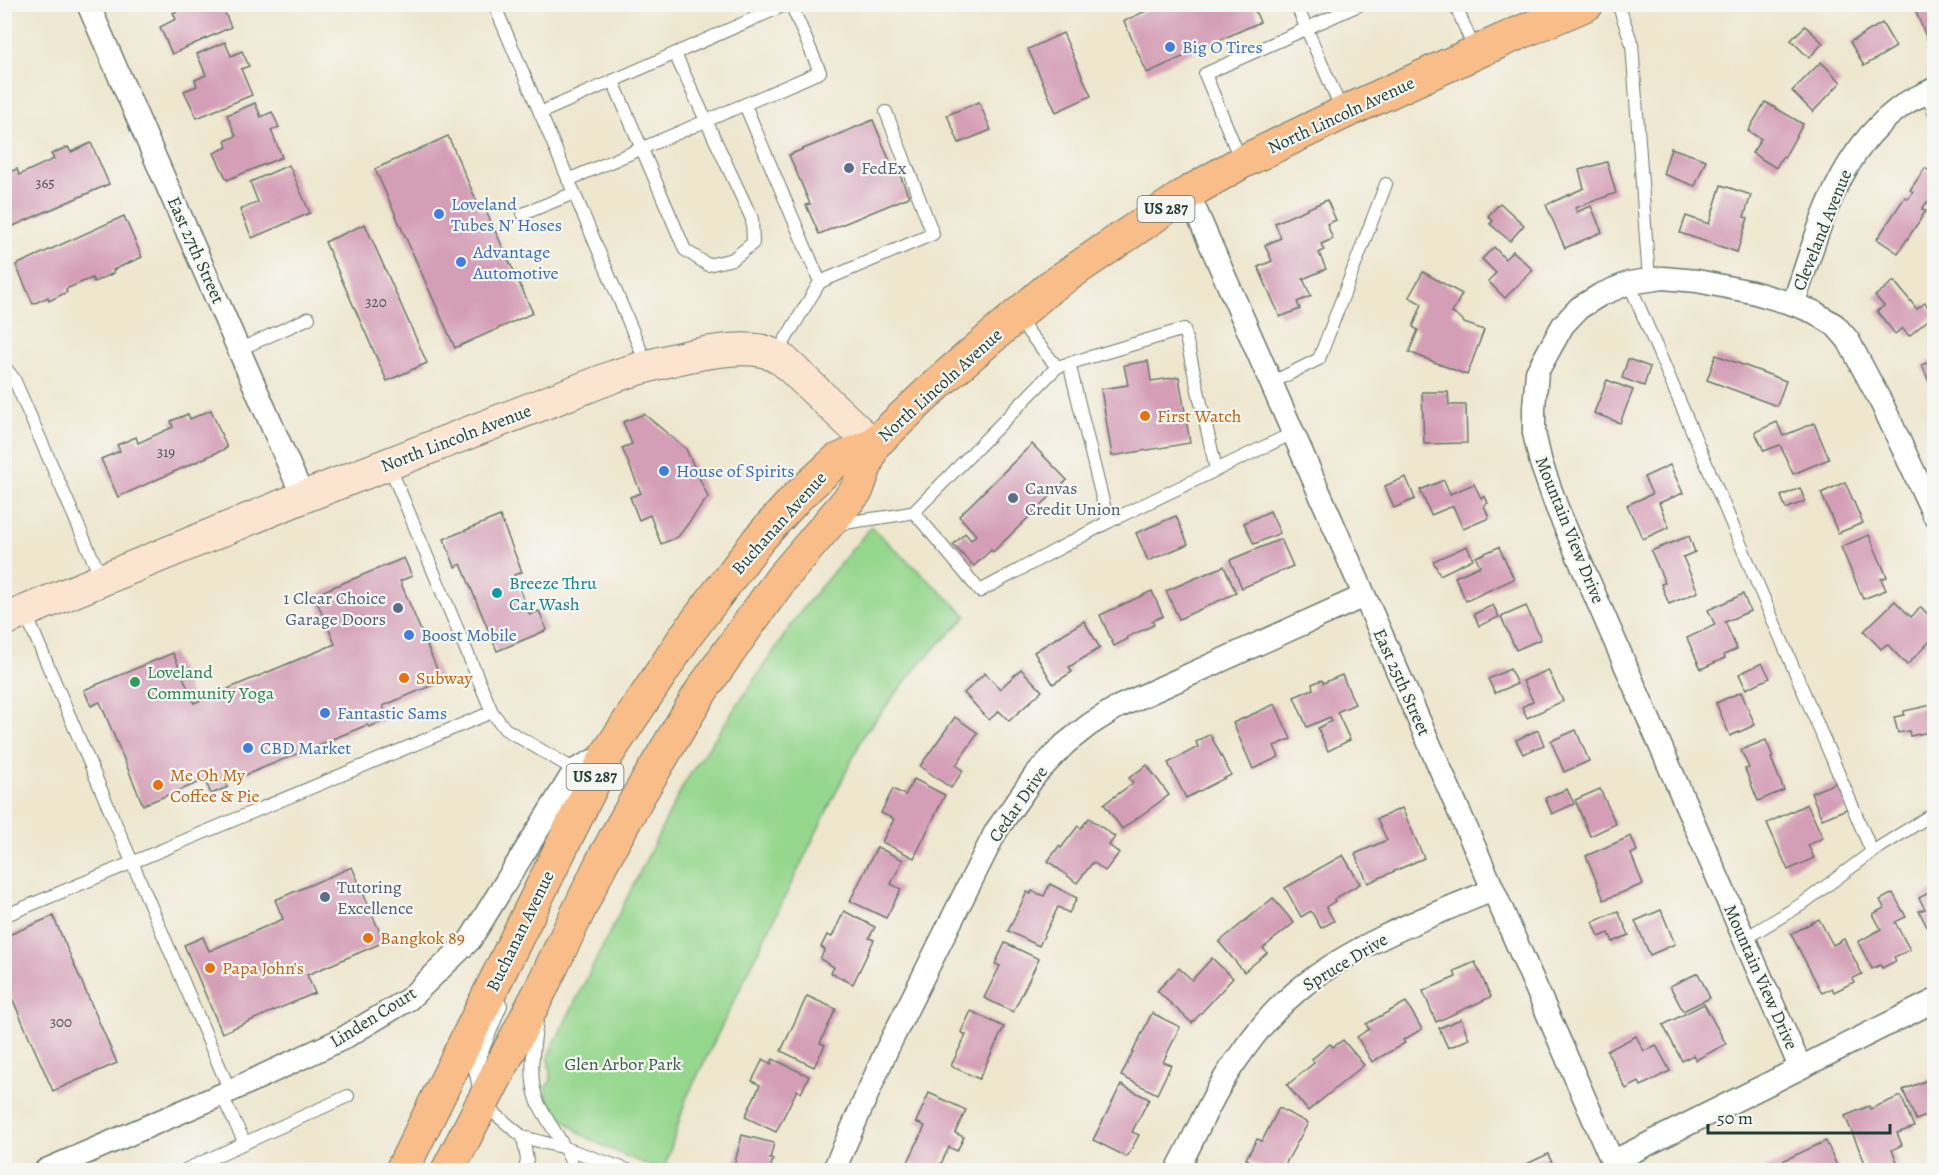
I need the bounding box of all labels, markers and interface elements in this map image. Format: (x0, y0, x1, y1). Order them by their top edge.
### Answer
place label: Big O Tires (1182, 35, 1263, 59)
marker: Big O Tires (1163, 40, 1177, 54)
street label: North Lincoln Avenue (1264, 70, 1418, 160)
place label: FedEx (861, 156, 907, 180)
marker: FedEx (842, 161, 856, 175)
street label: Cleveland Avenue (1787, 166, 1857, 294)
house number: 365 (35, 173, 55, 193)
place label: Loveland Tubes N' Hoses (451, 192, 562, 237)
street label: East 27th Street (162, 193, 230, 307)
road number: US 287 (1138, 196, 1194, 222)
marker: Loveland Tubes N' Hoses (432, 207, 446, 221)
place label: Advantage Automotive (472, 240, 559, 285)
marker: Advantage Automotive (454, 255, 468, 269)
house number: 320 (365, 292, 387, 312)
street label: North Lincoln Avenue (873, 323, 1007, 447)
street label: North Lincoln Avenue (377, 398, 535, 478)
place label: First Watch (1157, 404, 1242, 428)
marker: First Watch (1138, 409, 1152, 423)
house number: 319 (157, 442, 175, 462)
street label: Mountain View Drive (1530, 453, 1610, 607)
place label: House of Spirits (676, 459, 795, 483)
marker: House of Spirits (657, 464, 671, 478)
street label: Buchanan Avenue (726, 466, 832, 580)
place label: Canvas Credit Union (1025, 476, 1121, 521)
marker: Canvas Credit Union (1006, 491, 1020, 505)
place label: Breeze Thru Car Wash (509, 571, 597, 616)
place label: 1 Clear Choice Garage Doors (283, 586, 386, 631)
marker: Breeze Thru Car Wash (490, 586, 504, 600)
marker: 1 Clear Choice Garage Doors (391, 601, 405, 615)
place label: Boost Mobile (421, 623, 517, 647)
street label: East 25th Street (1368, 625, 1436, 739)
marker: Boost Mobile (402, 628, 416, 642)
place label: Loveland Community Yoga (147, 660, 275, 705)
place label: Subway (416, 666, 474, 690)
marker: Subway (397, 671, 411, 685)
marker: Loveland Community Yoga (128, 675, 142, 689)
place label: Fantastic Sams (337, 701, 447, 725)
marker: Fantastic Sams (318, 706, 332, 720)
place label: CBD Market (260, 736, 351, 760)
marker: CBD Market (241, 741, 255, 755)
street label: Cedar Drive (983, 761, 1053, 847)
place label: Me Oh My Coffee & Pie (170, 763, 260, 808)
road number: US 287 (566, 764, 624, 790)
marker: Me Oh My Coffee & Pie (151, 778, 165, 792)
street label: Buchanan Avenue (480, 867, 560, 995)
place label: Tutoring Excellence (337, 875, 413, 920)
marker: Tutoring Excellence (318, 890, 332, 904)
street label: Mountain View Drive (1718, 901, 1804, 1053)
place label: Bangkok 89 (380, 926, 465, 950)
street label: Spruce Drive (1298, 927, 1392, 997)
marker: Bangkok 89 (361, 931, 375, 945)
place label: Papa John's (222, 956, 304, 980)
marker: Papa John's (203, 961, 217, 975)
street label: Linden Court (325, 981, 421, 1053)
house number: 300 (50, 1012, 72, 1032)
park label: Glen Arbor Park (564, 1052, 682, 1076)
scale bar (1708, 1097, 1890, 1135)
text: 50 m (1717, 1106, 1753, 1130)

